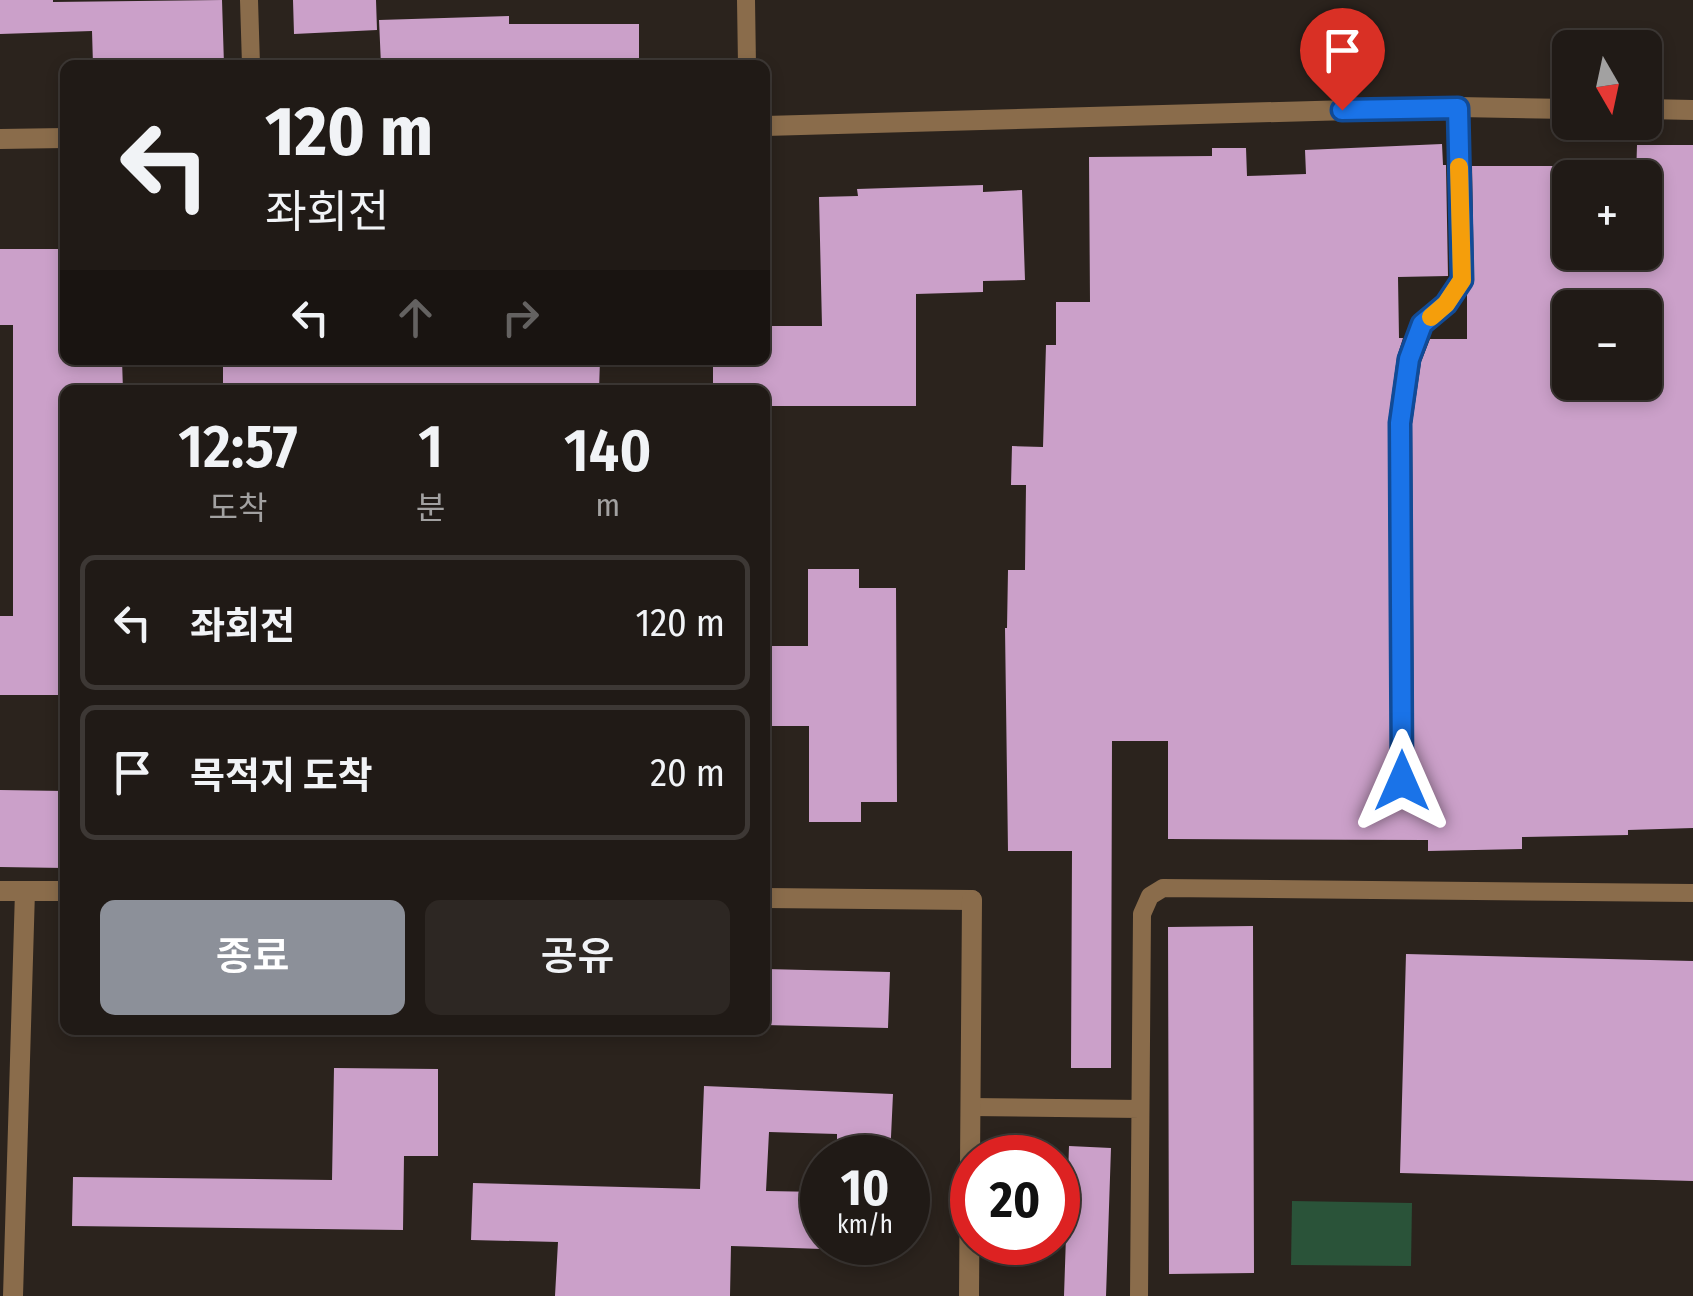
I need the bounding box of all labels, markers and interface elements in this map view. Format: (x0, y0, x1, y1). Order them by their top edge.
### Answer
pin (1300, 8, 1385, 111)
icon: arrive (1315, 23, 1370, 78)
north arrow (1552, 30, 1662, 140)
map controls (1552, 30, 1662, 400)
text: 120 m (265, 90, 433, 174)
icon: left (100, 100, 230, 230)
button: + (1552, 160, 1662, 270)
text: 좌회전 (265, 185, 389, 239)
icon: left (283, 290, 338, 345)
icon: ahead (388, 290, 443, 345)
icon: right (493, 290, 548, 345)
button: − (1552, 290, 1662, 400)
text: 12:57 (178, 411, 298, 483)
text: 1 (418, 411, 443, 483)
text: 140 (564, 415, 652, 487)
text: m (595, 486, 620, 524)
text: 도착 (209, 489, 267, 527)
text: 분 (416, 489, 446, 527)
icon: left (105, 595, 160, 650)
text: 120 m (635, 600, 725, 646)
text: 좌회전 (190, 603, 295, 649)
position arrow (1350, 729, 1454, 833)
icon: arrive (105, 745, 160, 800)
text: 20 m (650, 750, 725, 796)
text: 목적지 도착 (190, 753, 373, 799)
button: 종료 (100, 900, 405, 1015)
button: 공유 (425, 900, 730, 1015)
speed limit sign: 20 (950, 1135, 1080, 1265)
text: 10 (841, 1158, 889, 1218)
text: km/h (837, 1210, 893, 1240)

